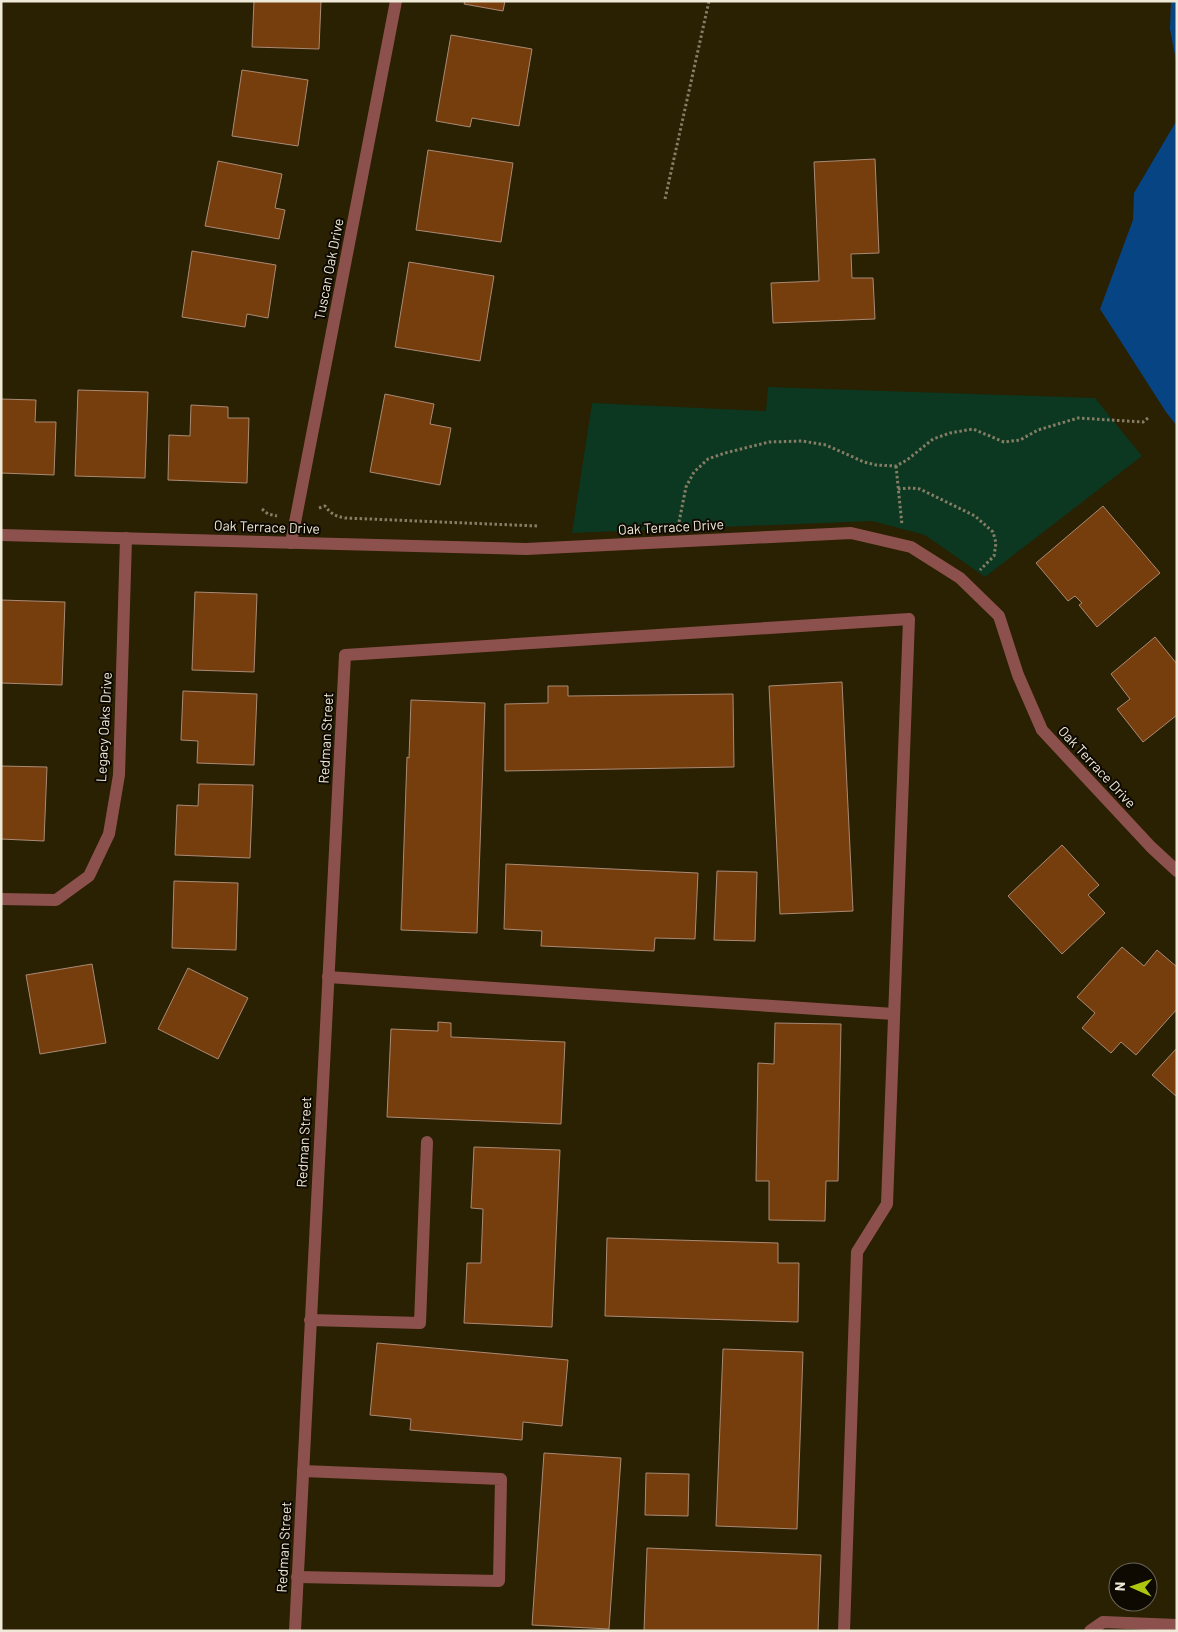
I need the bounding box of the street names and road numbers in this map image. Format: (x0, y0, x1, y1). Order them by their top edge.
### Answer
street label: Tuscan Oak Drive (310, 217, 347, 321)
street label: Oak Terrace Drive (618, 515, 724, 538)
street label: Oak Terrace Drive (214, 516, 320, 537)
street label: Legacy Oaks Drive (92, 672, 115, 782)
street label: Redman Street (315, 692, 336, 784)
street label: Oak Terrace Drive (1055, 722, 1140, 811)
street label: Redman Street (293, 1096, 314, 1188)
street label: Redman Street (273, 1501, 294, 1593)

